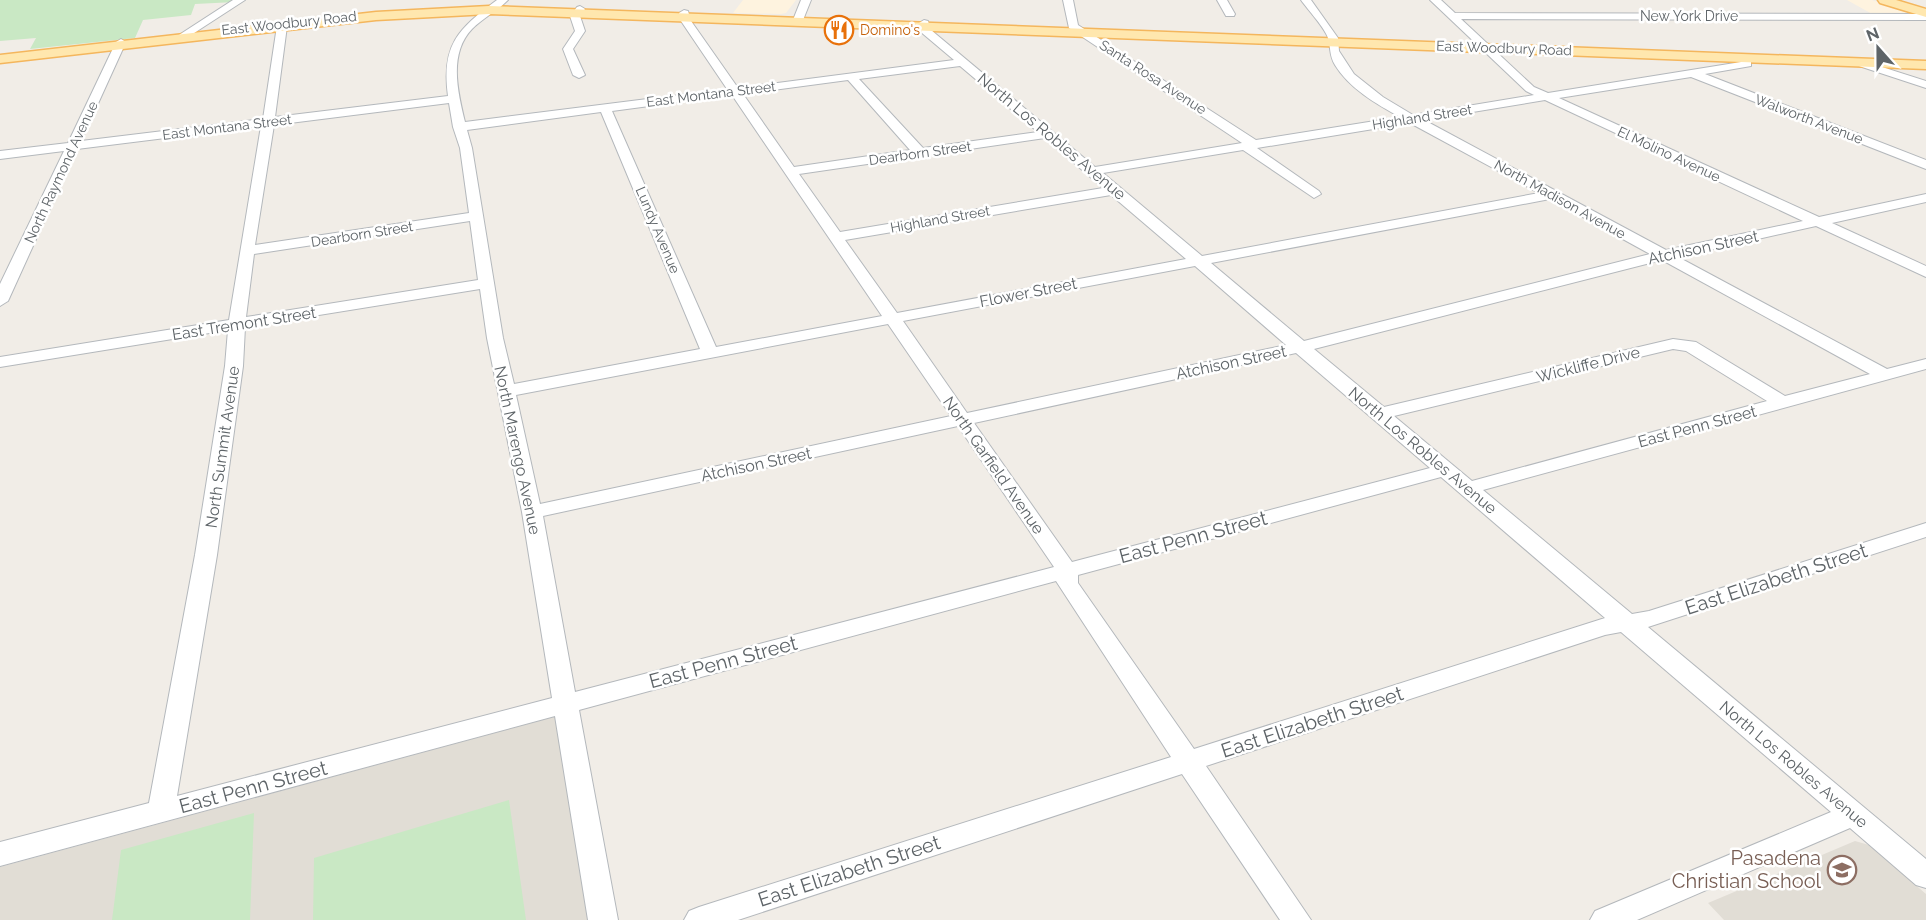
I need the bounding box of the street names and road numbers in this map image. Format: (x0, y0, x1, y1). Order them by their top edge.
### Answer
street label: East Woodbury Road (221, 8, 357, 38)
street label: New York Drive (1640, 8, 1738, 24)
street label: Santa Rosa Avenue (1097, 37, 1209, 117)
street label: East Woodbury Road (1436, 38, 1572, 58)
street label: North Los Robles Avenue (974, 69, 1130, 204)
street label: East Montana Street (645, 78, 777, 110)
street label: Walworth Avenue (1753, 91, 1865, 147)
street label: North Raymond Avenue (21, 99, 101, 245)
street label: Highland Street (1371, 101, 1473, 133)
street label: East Montana Street (161, 111, 293, 143)
street label: El Molino Avenue (1615, 123, 1723, 185)
street label: Dearborn Street (868, 138, 973, 168)
street label: North Madison Avenue (1492, 156, 1628, 242)
street label: Lundy Avenue (633, 184, 683, 276)
street label: Highland Street (889, 202, 991, 236)
street label: Dearborn Street (310, 218, 415, 250)
street label: Atchison Street (1646, 226, 1761, 268)
street label: Flower Street (978, 274, 1079, 311)
street label: East Tremont Street (171, 303, 318, 344)
street label: Atchison Street (1174, 341, 1289, 383)
street label: Wickliffe Drive (1534, 342, 1642, 387)
street label: North Marengo Avenue (490, 364, 545, 536)
street label: North Summit Avenue (202, 365, 243, 529)
street label: North Los Robles Avenue (1345, 383, 1501, 518)
street label: North Garfield Avenue (939, 393, 1048, 538)
street label: East Penn Street (1636, 401, 1759, 451)
street label: Atchison Street (699, 443, 814, 485)
street label: East Penn Street (1116, 506, 1270, 568)
street label: East Elizabeth Street (1682, 538, 1870, 620)
street label: East Penn Street (646, 631, 800, 693)
street label: East Elizabeth Street (1218, 681, 1406, 763)
street label: North Los Robles Avenue (1716, 697, 1872, 832)
street label: East Penn Street (176, 756, 330, 818)
street label: East Elizabeth Street (755, 830, 943, 912)

